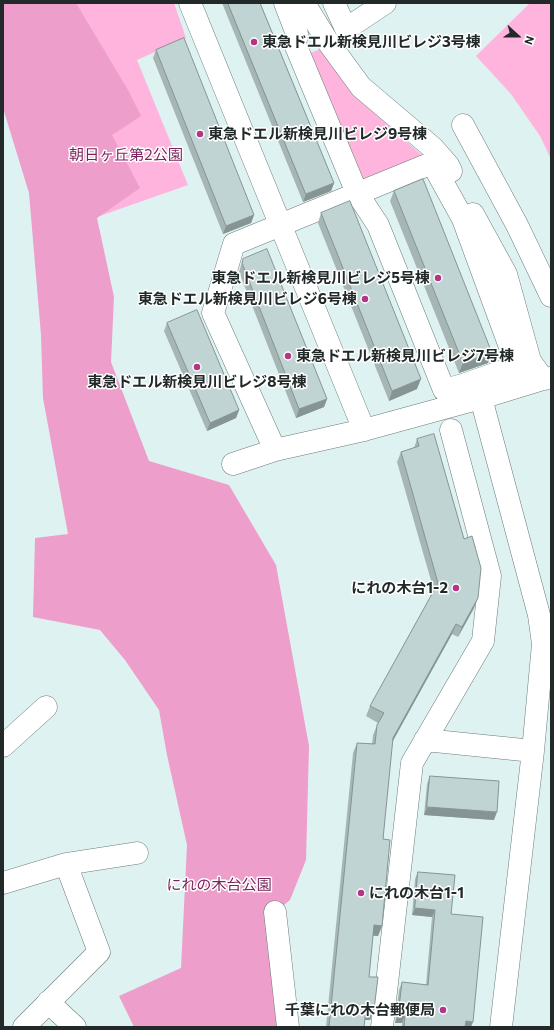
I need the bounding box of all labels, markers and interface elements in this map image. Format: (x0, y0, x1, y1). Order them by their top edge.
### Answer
north arrow (498, 16, 538, 56)
place label: 東急ドエル新検見川ビレジ3号棟 (262, 33, 481, 51)
text: N (522, 34, 537, 47)
marker: 東急ドエル新検見川ビレジ3号棟 (249, 37, 259, 47)
place label: 東急ドエル新検見川ビレジ9号棟 (208, 125, 427, 143)
marker: 東急ドエル新検見川ビレジ9号棟 (195, 129, 205, 139)
park label: 朝日ヶ丘第2公園 (69, 146, 183, 164)
place label: 東急ドエル新検見川ビレジ5号棟 (211, 269, 430, 287)
marker: 東急ドエル新検見川ビレジ5号棟 (433, 273, 443, 283)
place label: 東急ドエル新検見川ビレジ6号棟 (138, 290, 357, 308)
marker: 東急ドエル新検見川ビレジ6号棟 (360, 294, 370, 304)
place label: 東急ドエル新検見川ビレジ7号棟 (296, 347, 514, 365)
marker: 東急ドエル新検見川ビレジ7号棟 (283, 351, 293, 361)
marker: 東急ドエル新検見川ビレジ8号棟 (192, 362, 202, 372)
place label: 東急ドエル新検見川ビレジ8号棟 (87, 373, 307, 391)
place label: にれの木台1-2 (351, 579, 448, 597)
marker: にれの木台1-2 (451, 583, 461, 593)
park label: にれの木台公園 (167, 876, 271, 894)
place label: にれの木台1-1 (369, 884, 464, 902)
marker: にれの木台1-1 (356, 888, 366, 898)
place label: 千葉にれの木台郵便局 (285, 1001, 435, 1019)
marker: 千葉にれの木台郵便局 (438, 1005, 448, 1015)

